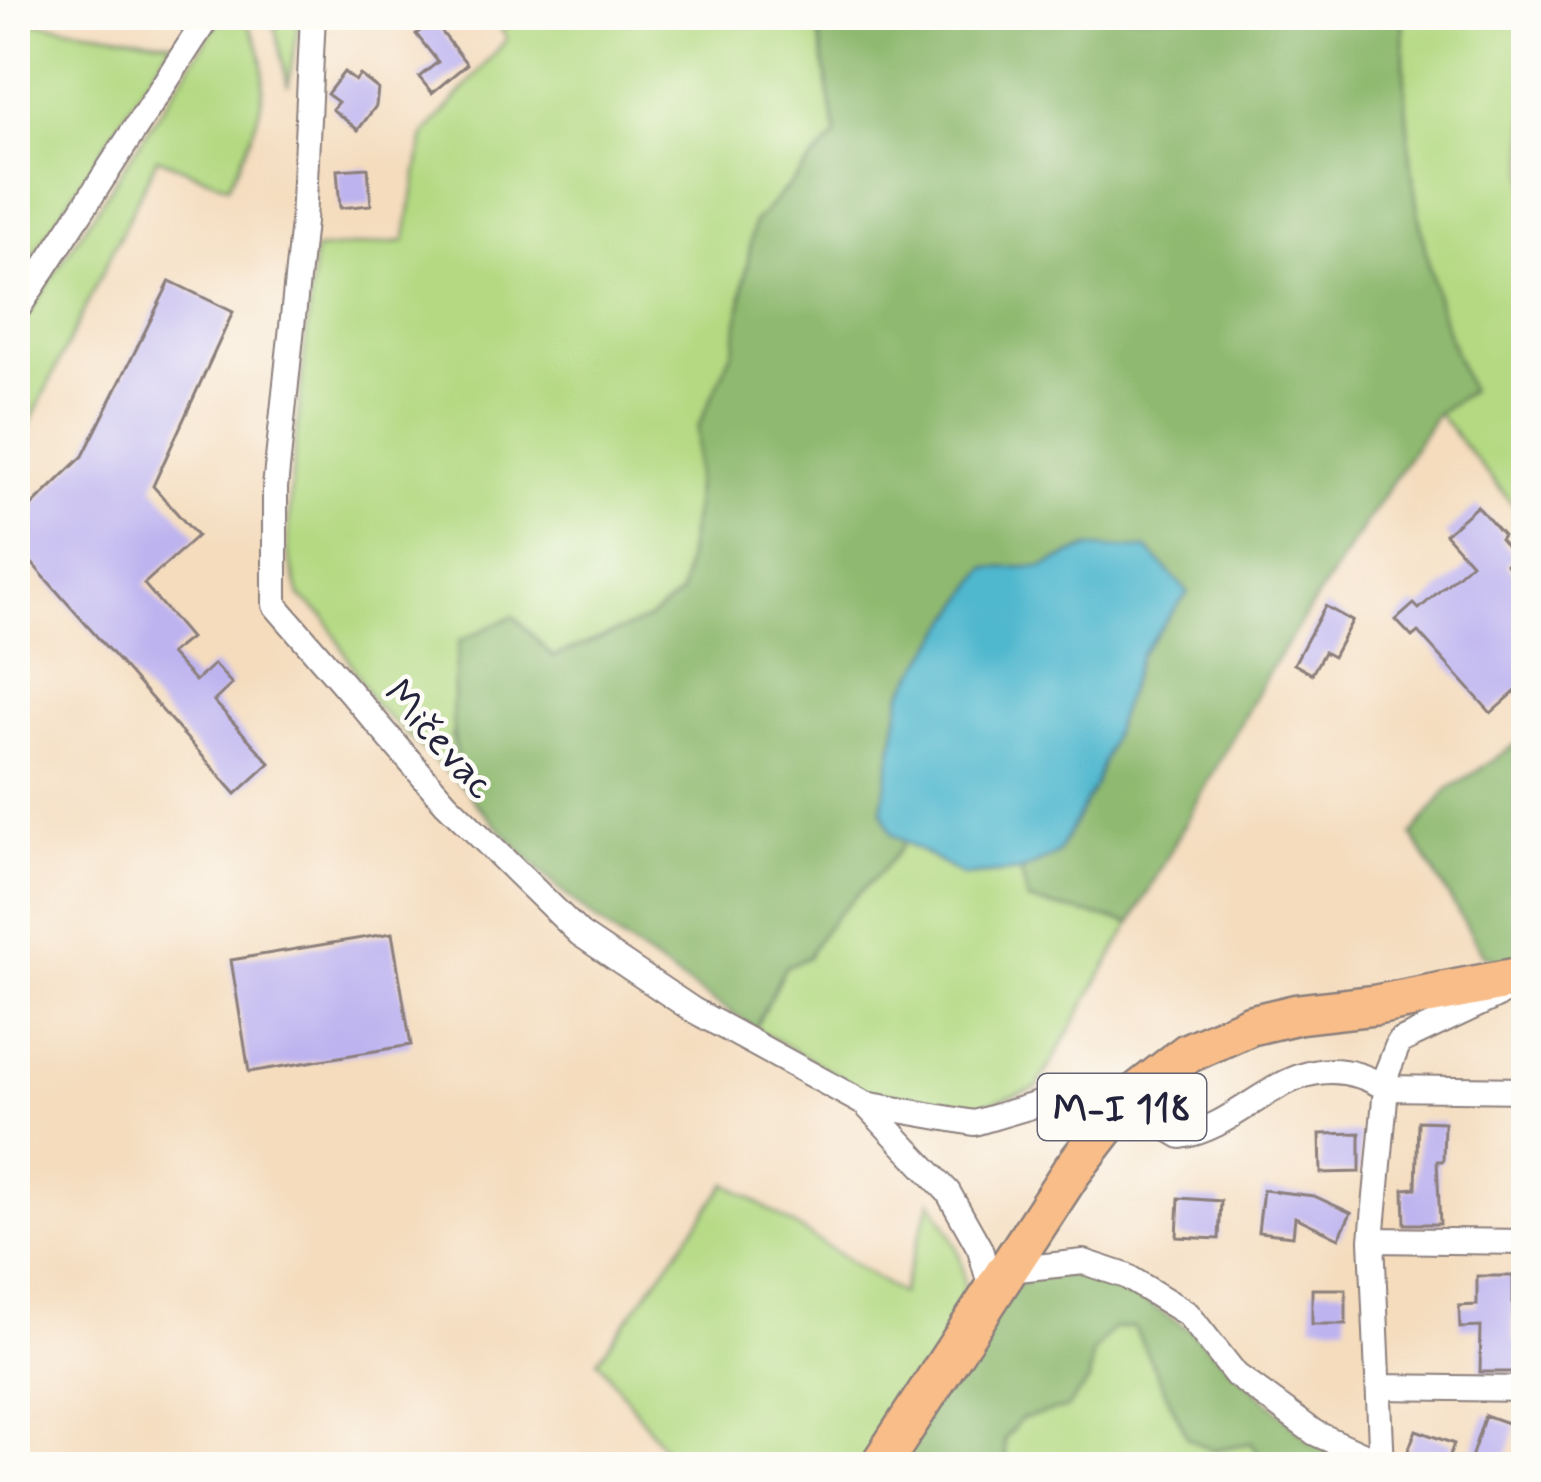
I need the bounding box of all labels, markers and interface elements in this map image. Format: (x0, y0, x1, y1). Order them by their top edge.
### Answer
street label: Mičevac (370, 669, 507, 812)
road number: M-I 118 (1038, 1074, 1206, 1140)

